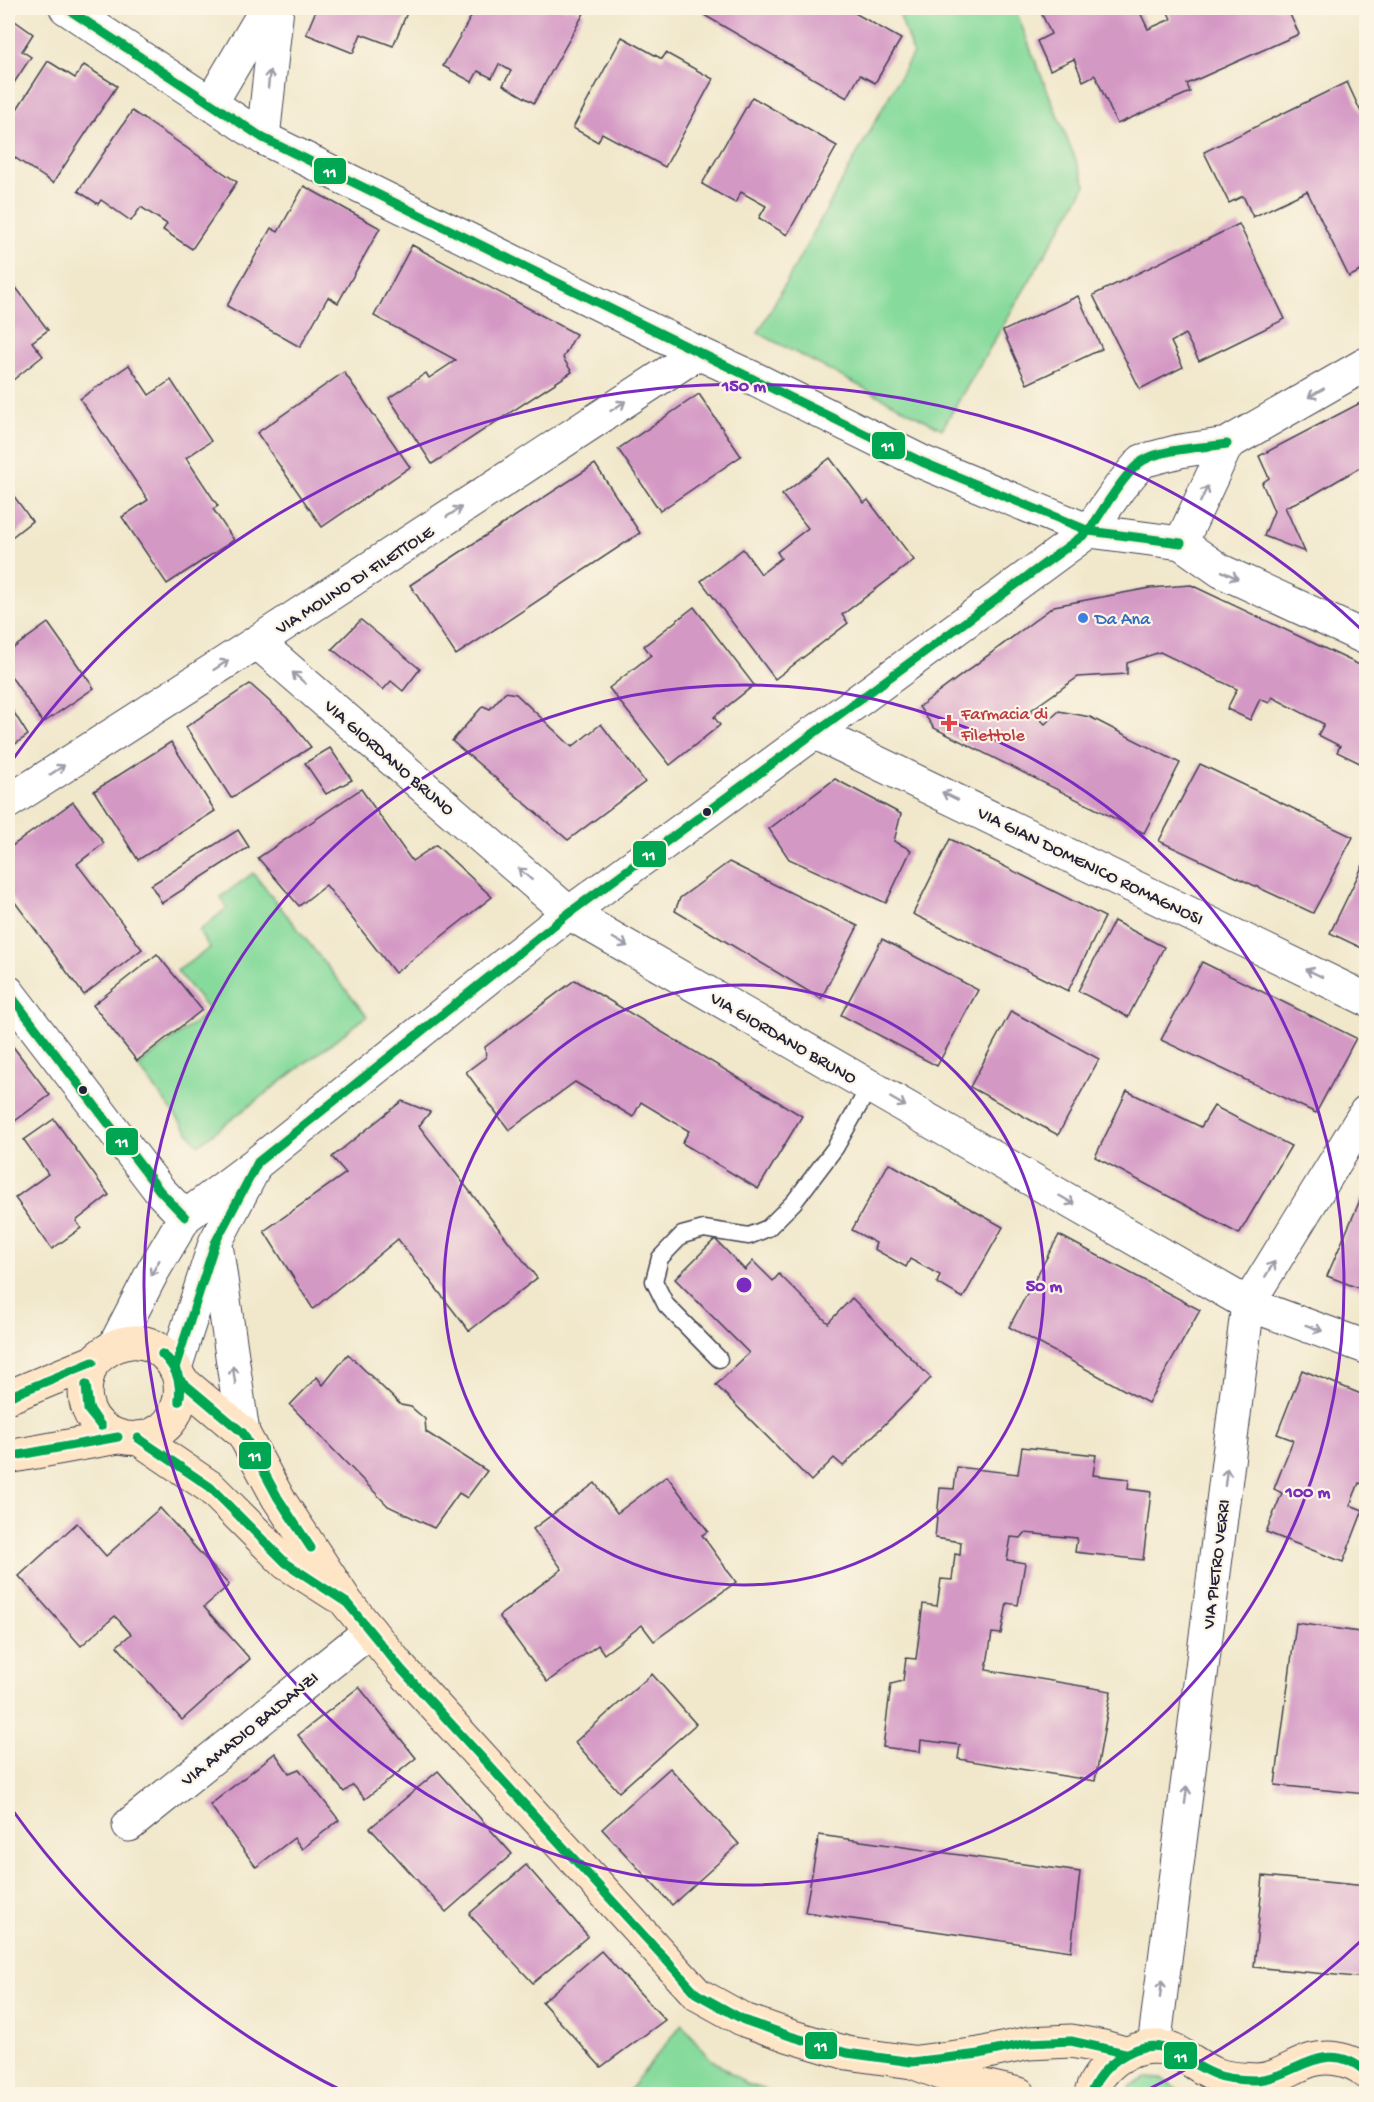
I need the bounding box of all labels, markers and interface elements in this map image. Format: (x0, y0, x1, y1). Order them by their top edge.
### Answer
one-way arrow (264, 70, 275, 90)
line badge: 11 (313, 157, 347, 185)
text: 11 (323, 165, 336, 184)
text: 150 m (721, 377, 766, 398)
one-way arrow (1308, 388, 1325, 400)
one-way arrow (609, 399, 626, 412)
line badge: 11 (871, 431, 906, 460)
text: 11 (881, 439, 894, 458)
one-way arrow (1199, 485, 1211, 503)
one-way arrow (446, 506, 463, 519)
street label: VIA MOLINO DI FILETTOLE (271, 522, 439, 641)
one-way arrow (1220, 570, 1238, 582)
place label: Da Ana (1094, 610, 1151, 631)
marker: Da Ana (1076, 611, 1090, 625)
one-way arrow (212, 659, 229, 671)
one-way arrow (291, 671, 306, 685)
street label: VIA GIORDANO BRUNO (318, 696, 458, 821)
place label: Farmacia di Filettole (960, 705, 1048, 747)
marker: Farmacia di Filettole (942, 716, 956, 730)
one-way arrow (48, 764, 65, 776)
one-way arrow (941, 790, 959, 802)
street label: VIA GIAN DOMENICO ROMAGNOSI (973, 803, 1206, 931)
unlabelled marker (701, 806, 713, 818)
line badge: 11 (632, 840, 667, 868)
text: 11 (642, 848, 655, 867)
one-way arrow (517, 868, 533, 881)
one-way arrow (611, 936, 628, 948)
one-way arrow (1305, 967, 1323, 979)
street label: VIA GIORDANO BRUNO (705, 988, 860, 1090)
unlabelled marker (77, 1084, 89, 1096)
one-way arrow (889, 1097, 906, 1109)
line badge: 11 (105, 1127, 139, 1156)
text: 11 (115, 1135, 128, 1154)
one-way arrow (1058, 1194, 1075, 1206)
one-way arrow (149, 1258, 160, 1276)
one-way arrow (1264, 1261, 1276, 1278)
centre of rings (734, 1275, 754, 1295)
text: 50 m (1026, 1277, 1063, 1298)
one-way arrow (1304, 1324, 1323, 1335)
one-way arrow (229, 1366, 240, 1386)
line badge: 11 (238, 1441, 272, 1470)
text: 11 (248, 1449, 261, 1468)
one-way arrow (1221, 1468, 1232, 1487)
text: 100 m (1285, 1483, 1331, 1504)
street label: VIA PIETRO VERRI (1199, 1498, 1236, 1631)
street label: VIA AMADIO BALDANZI (177, 1668, 323, 1792)
one-way arrow (1181, 1786, 1192, 1806)
one-way arrow (1156, 1980, 1167, 1999)
line badge: 11 (804, 2031, 838, 2060)
text: 11 (814, 2039, 827, 2058)
line badge: 11 (1163, 2041, 1198, 2070)
text: 11 (1174, 2050, 1187, 2069)

